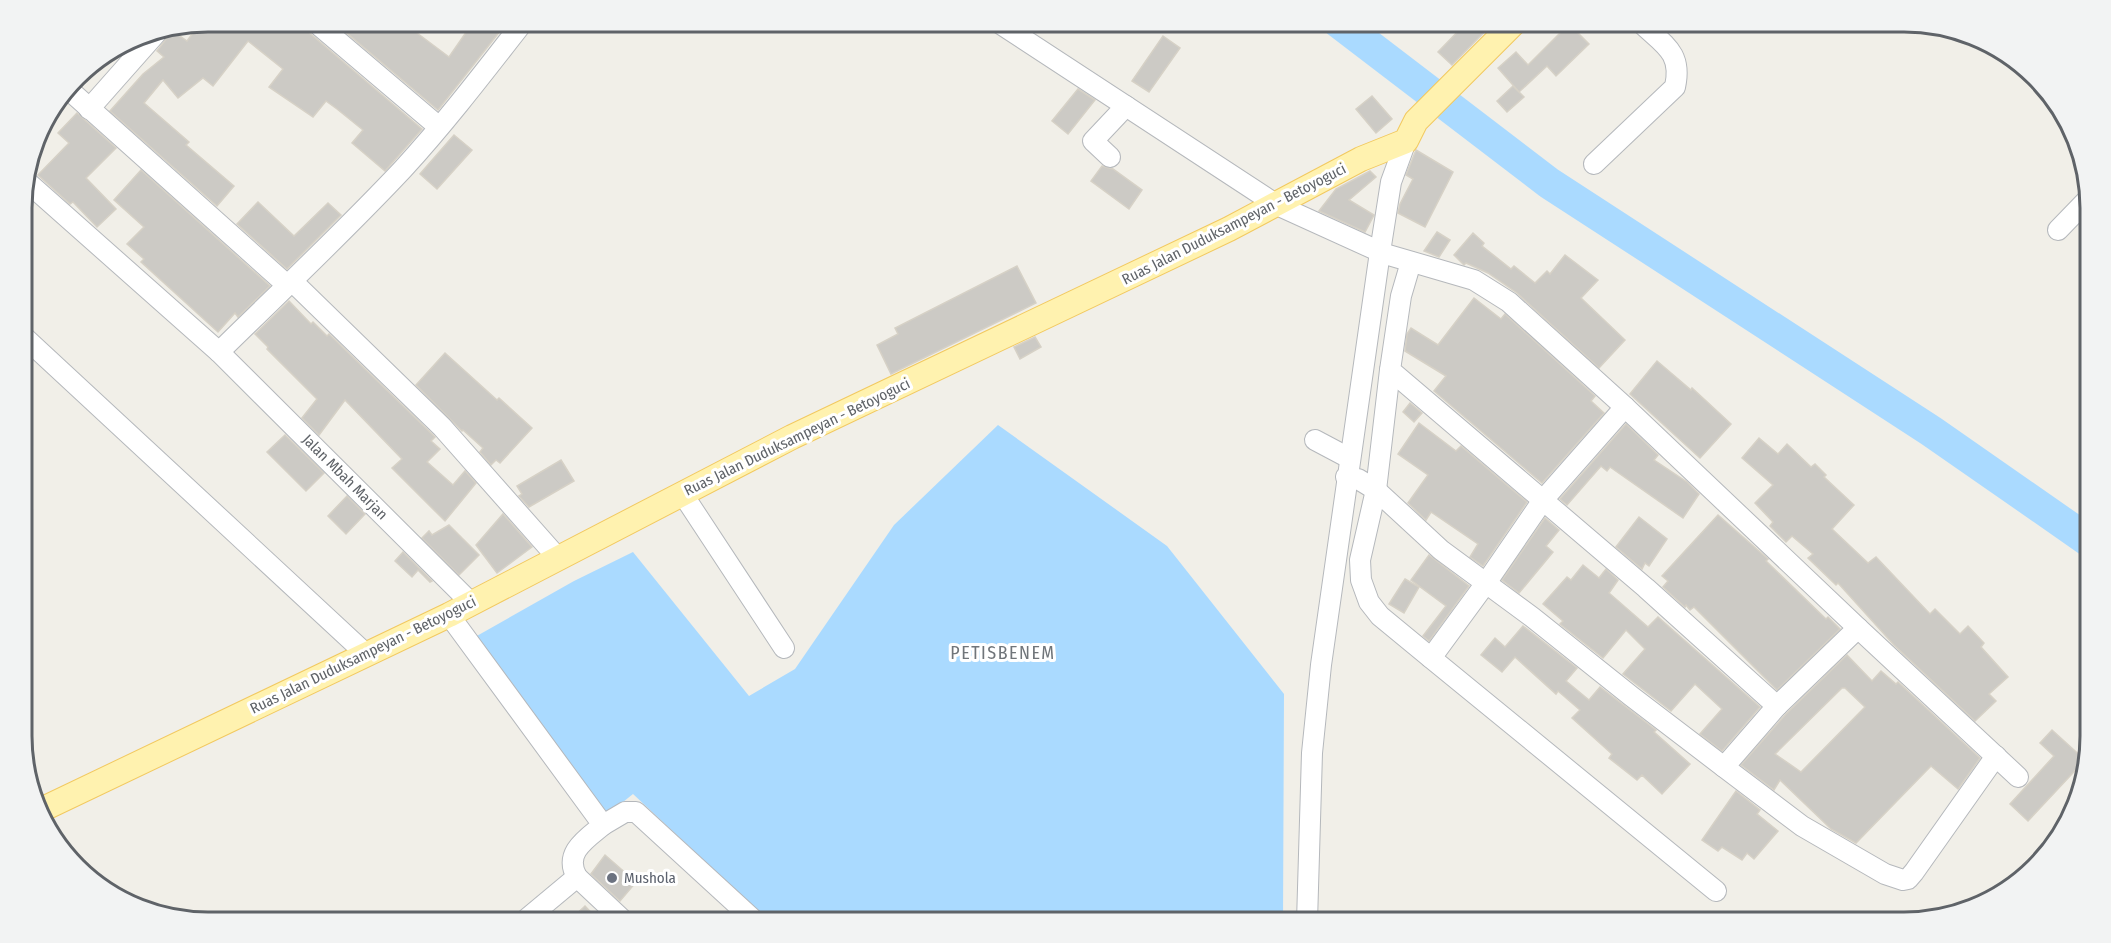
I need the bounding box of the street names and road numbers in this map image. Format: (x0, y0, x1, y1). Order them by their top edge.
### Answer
street label: Ruas Jalan Duduksampeyan - Betoyoguci (1119, 159, 1349, 289)
street label: Ruas Jalan Duduksampeyan - Betoyoguci (681, 374, 913, 500)
street label: Jalan Mbah Marjan (299, 431, 391, 523)
street label: Ruas Jalan Duduksampeyan - Betoyoguci (247, 592, 479, 718)

